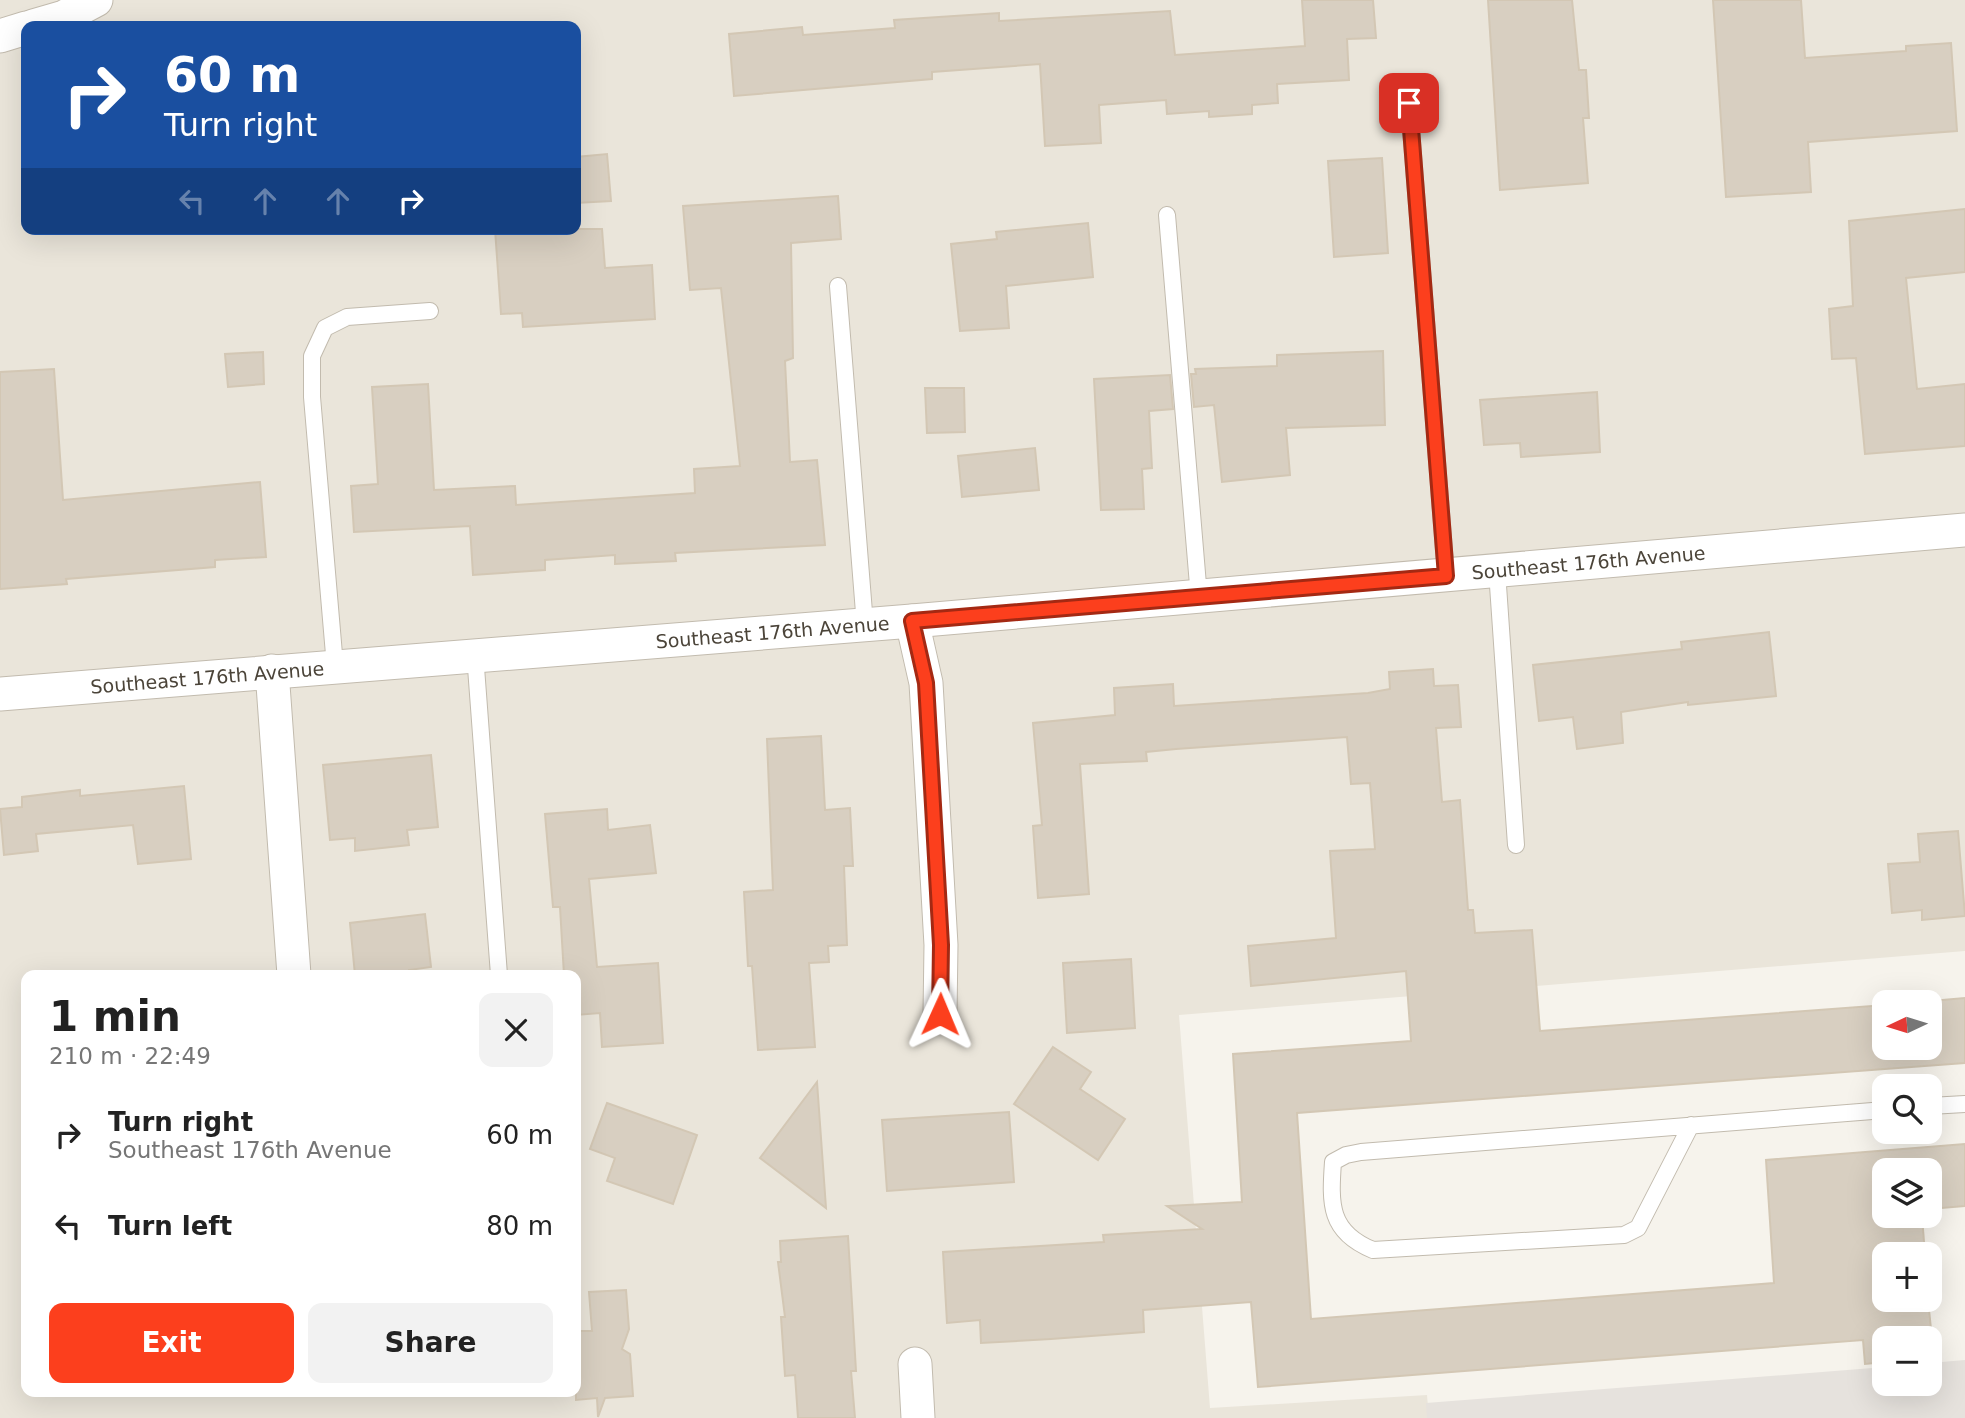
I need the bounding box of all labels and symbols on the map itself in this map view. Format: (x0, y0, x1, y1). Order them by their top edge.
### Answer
pin (1379, 73, 1439, 133)
street label: Southeast 176th Avenue (1471, 541, 1706, 584)
street label: Southeast 176th Avenue (655, 612, 890, 652)
street label: Southeast 176th Avenue (90, 657, 325, 698)
position arrow (903, 977, 977, 1051)
north arrow (1872, 990, 1942, 1060)

